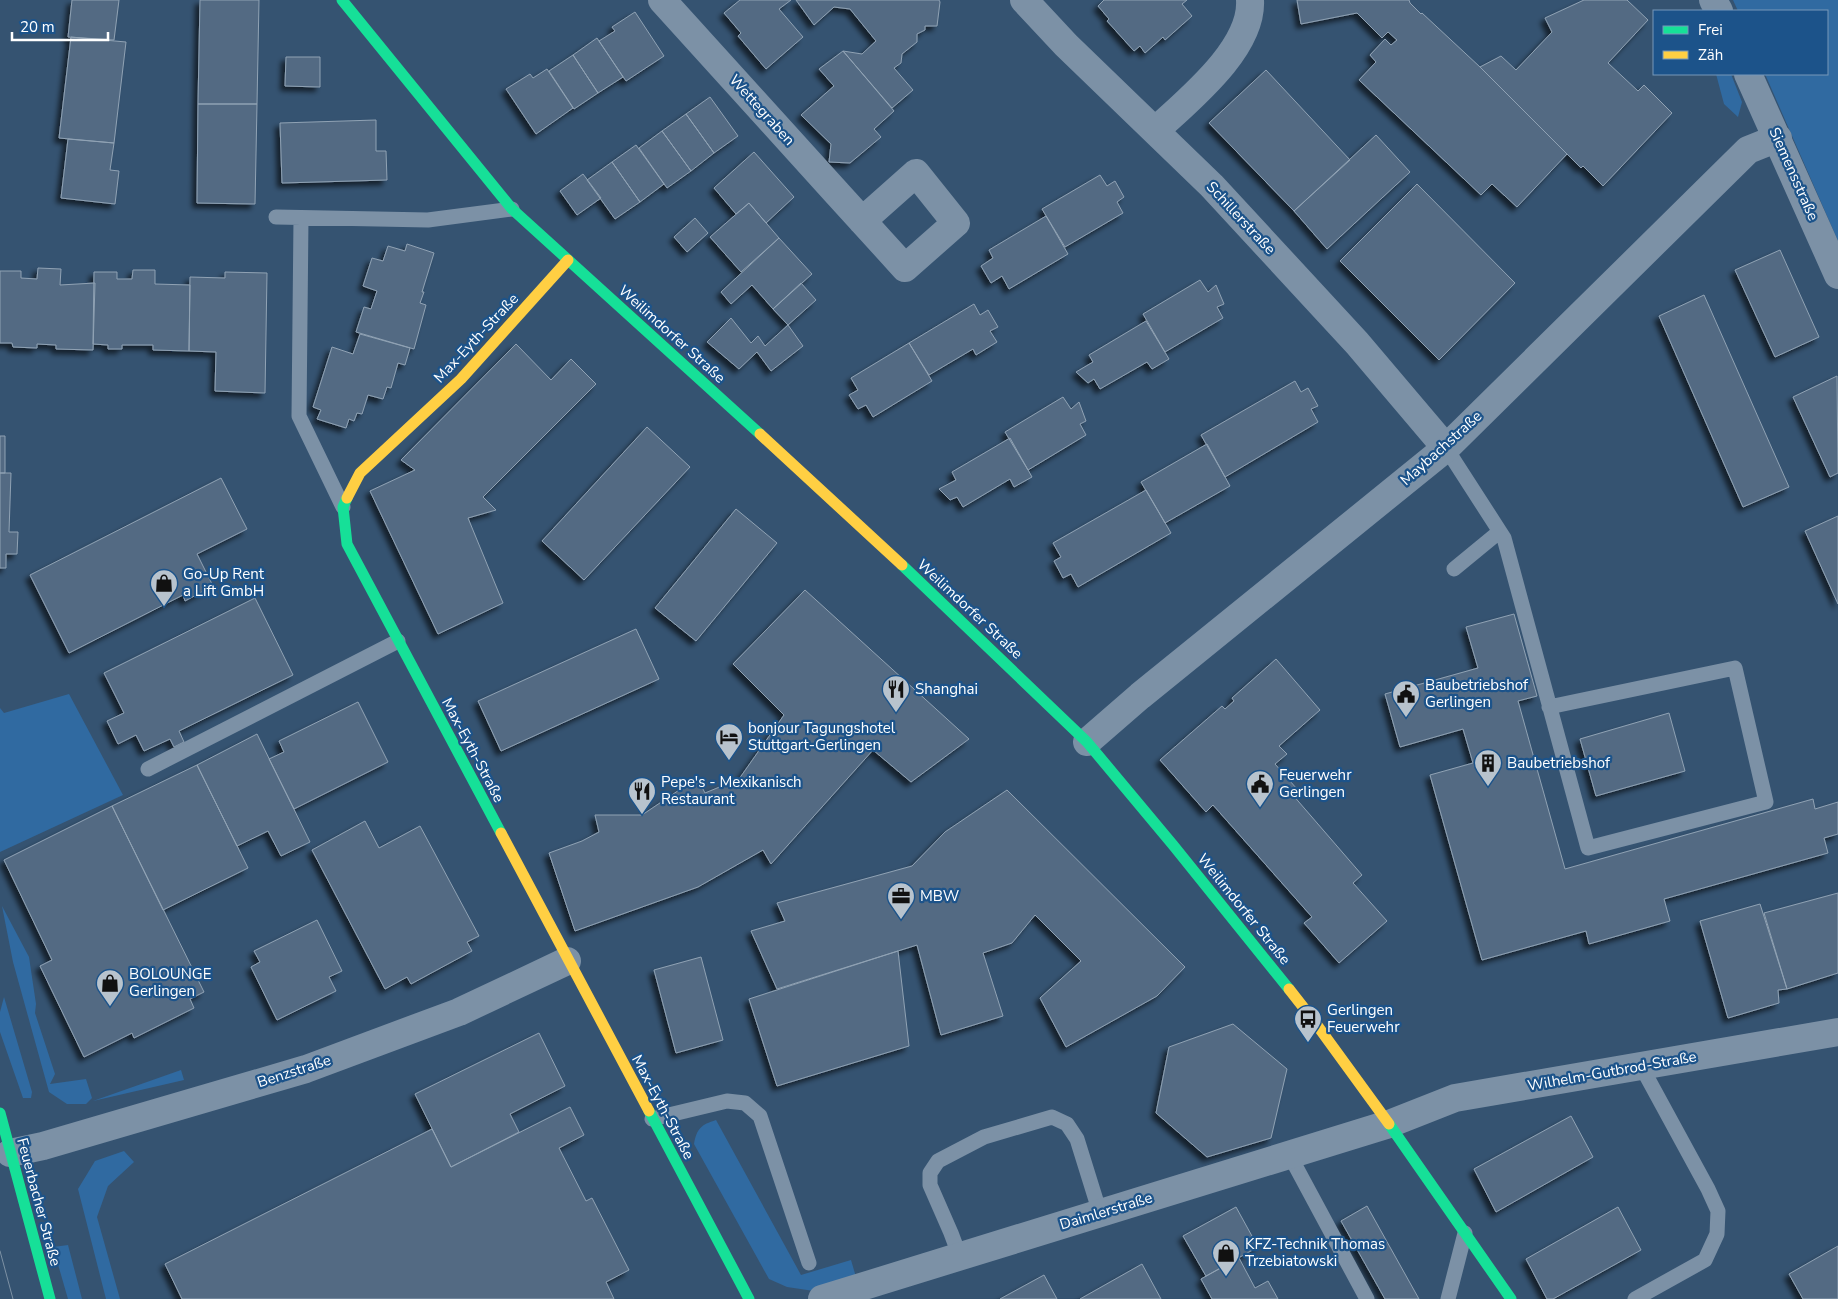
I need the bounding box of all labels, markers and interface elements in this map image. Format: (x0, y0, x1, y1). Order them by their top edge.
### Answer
scale bar (12, 10, 109, 42)
legend (1653, 10, 1828, 75)
text: 20 m (20, 17, 55, 37)
text: Frei (1698, 20, 1723, 40)
text: Zäh (1698, 45, 1723, 65)
street label: Wettegraben (725, 70, 799, 150)
street label: Siemensstraße (1765, 124, 1823, 224)
street label: Schillerstraße (1202, 177, 1280, 259)
street label: Weilimdorfer Straße (614, 281, 730, 387)
street label: Max-Eyth-Straße (429, 289, 523, 387)
street label: Maybachstraße (1396, 406, 1486, 490)
street label: Weilimdorfer Straße (913, 555, 1027, 663)
place label: Go-Up Rent a Lift GmbH (183, 564, 265, 601)
shop icon: Go-Up Rent a Lift GmbH (149, 568, 179, 607)
restaurant icon: Shanghai (881, 674, 911, 713)
place label: Baubetriebshof Gerlingen (1425, 675, 1529, 712)
place label: Shanghai (915, 679, 978, 699)
public building icon: Baubetriebshof Gerlingen (1391, 679, 1421, 718)
street label: Max-Eyth-Straße (437, 694, 509, 806)
place label: bonjour Tagungshotel Stuttgart-Gerlingen (748, 718, 896, 755)
hotel icon: bonjour Tagungshotel Stuttgart-Gerlingen (714, 722, 744, 761)
building icon: Baubetriebshof (1473, 748, 1503, 787)
place label: Baubetriebshof (1507, 753, 1611, 773)
place label: Feuerwehr Gerlingen (1279, 765, 1352, 802)
public building icon: Feuerwehr Gerlingen (1245, 769, 1275, 808)
place label: Pepe's - Mexikanisch Restaurant (661, 772, 802, 809)
restaurant icon: Pepe's - Mexikanisch Restaurant (627, 776, 657, 815)
street label: Weilimdorfer Straße (1193, 849, 1295, 969)
office icon: MBW (886, 881, 916, 920)
place label: MBW (920, 886, 960, 906)
place label: BOLOUNGE Gerlingen (129, 964, 211, 1001)
shop icon: BOLOUNGE Gerlingen (95, 968, 125, 1007)
place label: Gerlingen Feuerwehr (1327, 1000, 1400, 1037)
bus stop icon: Gerlingen Feuerwehr (1293, 1004, 1323, 1043)
street label: Wilhelm-Gutbrod-Straße (1526, 1046, 1698, 1096)
street label: Benzstraße (255, 1050, 333, 1092)
street label: Max-Eyth-Straße (627, 1051, 699, 1163)
street label: Feuerbacher Straße (12, 1136, 66, 1268)
street label: Daimlerstraße (1057, 1187, 1155, 1235)
place label: KFZ-Technik Thomas Trzebiatowski (1245, 1234, 1385, 1271)
shop icon: KFZ-Technik Thomas Trzebiatowski (1211, 1238, 1241, 1277)

